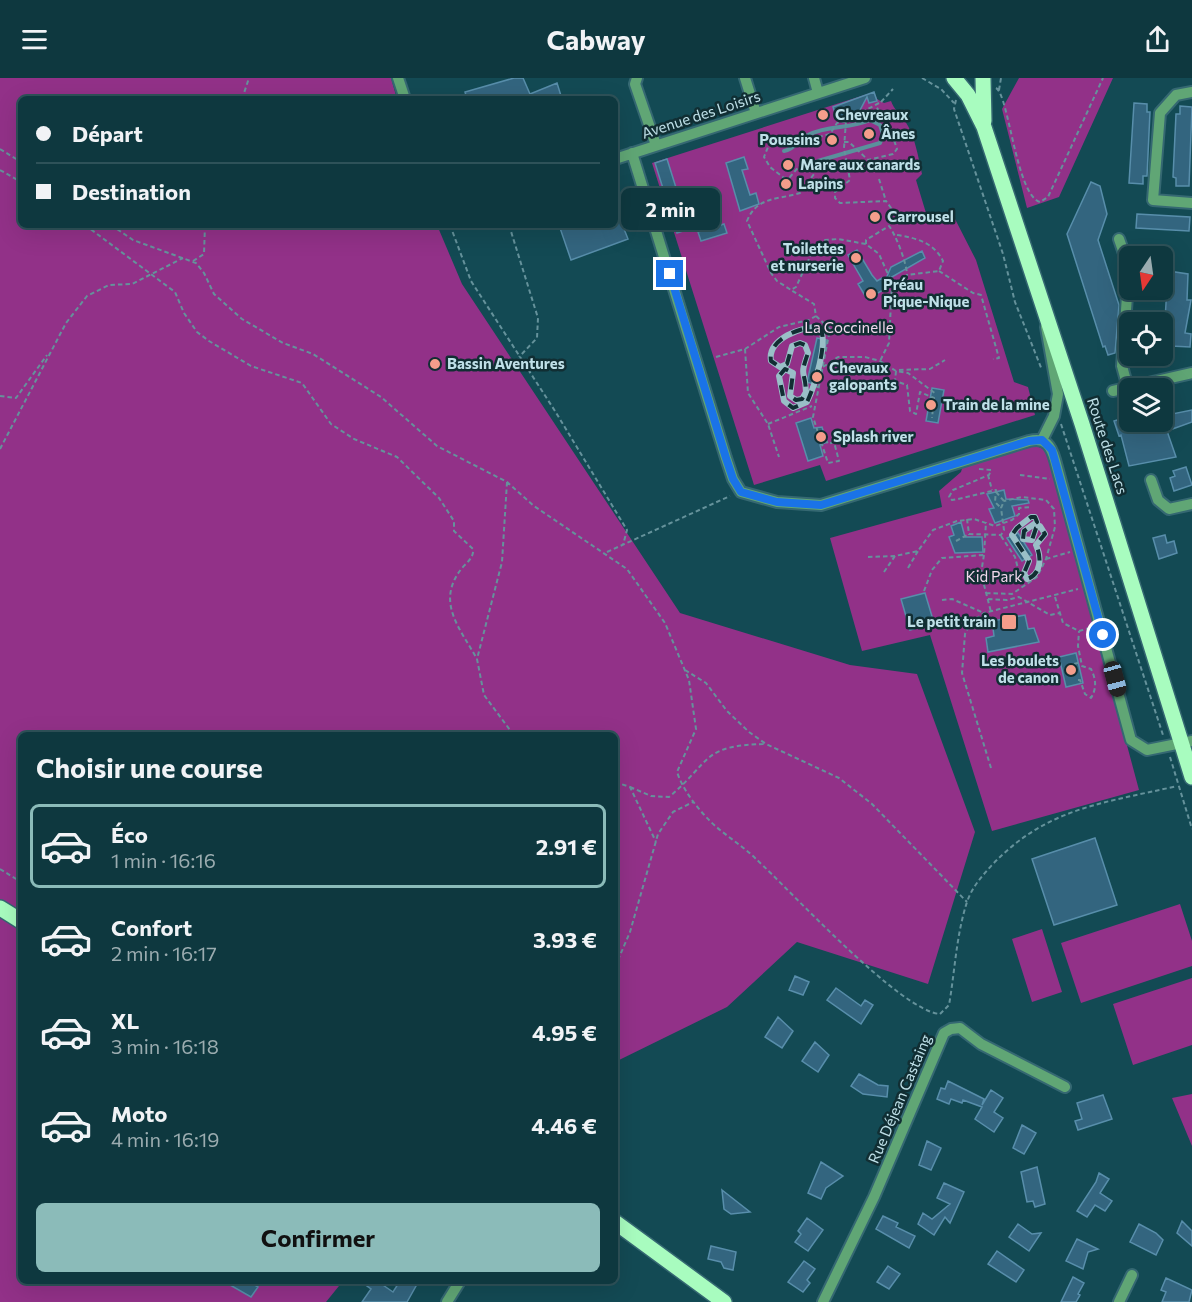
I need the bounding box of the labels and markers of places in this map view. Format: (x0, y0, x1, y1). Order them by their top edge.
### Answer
place label: Chevreaux (835, 105, 909, 123)
marker: Chevreaux (816, 108, 830, 122)
place label: Ânes (881, 124, 915, 142)
marker: Ânes (862, 127, 876, 141)
place label: Poussins (759, 130, 820, 148)
marker: Poussins (825, 133, 839, 147)
place label: Mare aux canards (800, 155, 920, 173)
marker: Mare aux canards (781, 158, 795, 172)
place label: Lapins (798, 174, 843, 192)
marker: Lapins (779, 177, 793, 191)
place label: Carrousel (887, 207, 954, 225)
marker: Carrousel (868, 210, 882, 224)
place label: Toilettes et nurserie (771, 239, 844, 274)
marker: Toilettes et nurserie (849, 251, 863, 265)
place label: Préau Pique-Nique (883, 275, 969, 310)
marker: Préau Pique-Nique (864, 287, 878, 301)
place label: Bassin Aventures (447, 354, 565, 372)
marker: Bassin Aventures (428, 357, 442, 371)
place label: Chevaux galopants (829, 358, 897, 393)
marker: Chevaux galopants (810, 370, 824, 384)
place label: Train de la mine (943, 395, 1050, 413)
marker: Train de la mine (924, 398, 938, 412)
place label: Splash river (833, 427, 914, 445)
marker: Splash river (814, 430, 828, 444)
place label: Le petit train (907, 612, 996, 630)
marker: Le petit train (1000, 613, 1018, 631)
place label: Les boulets de canon (981, 651, 1059, 686)
marker: Les boulets de canon (1064, 663, 1078, 677)

